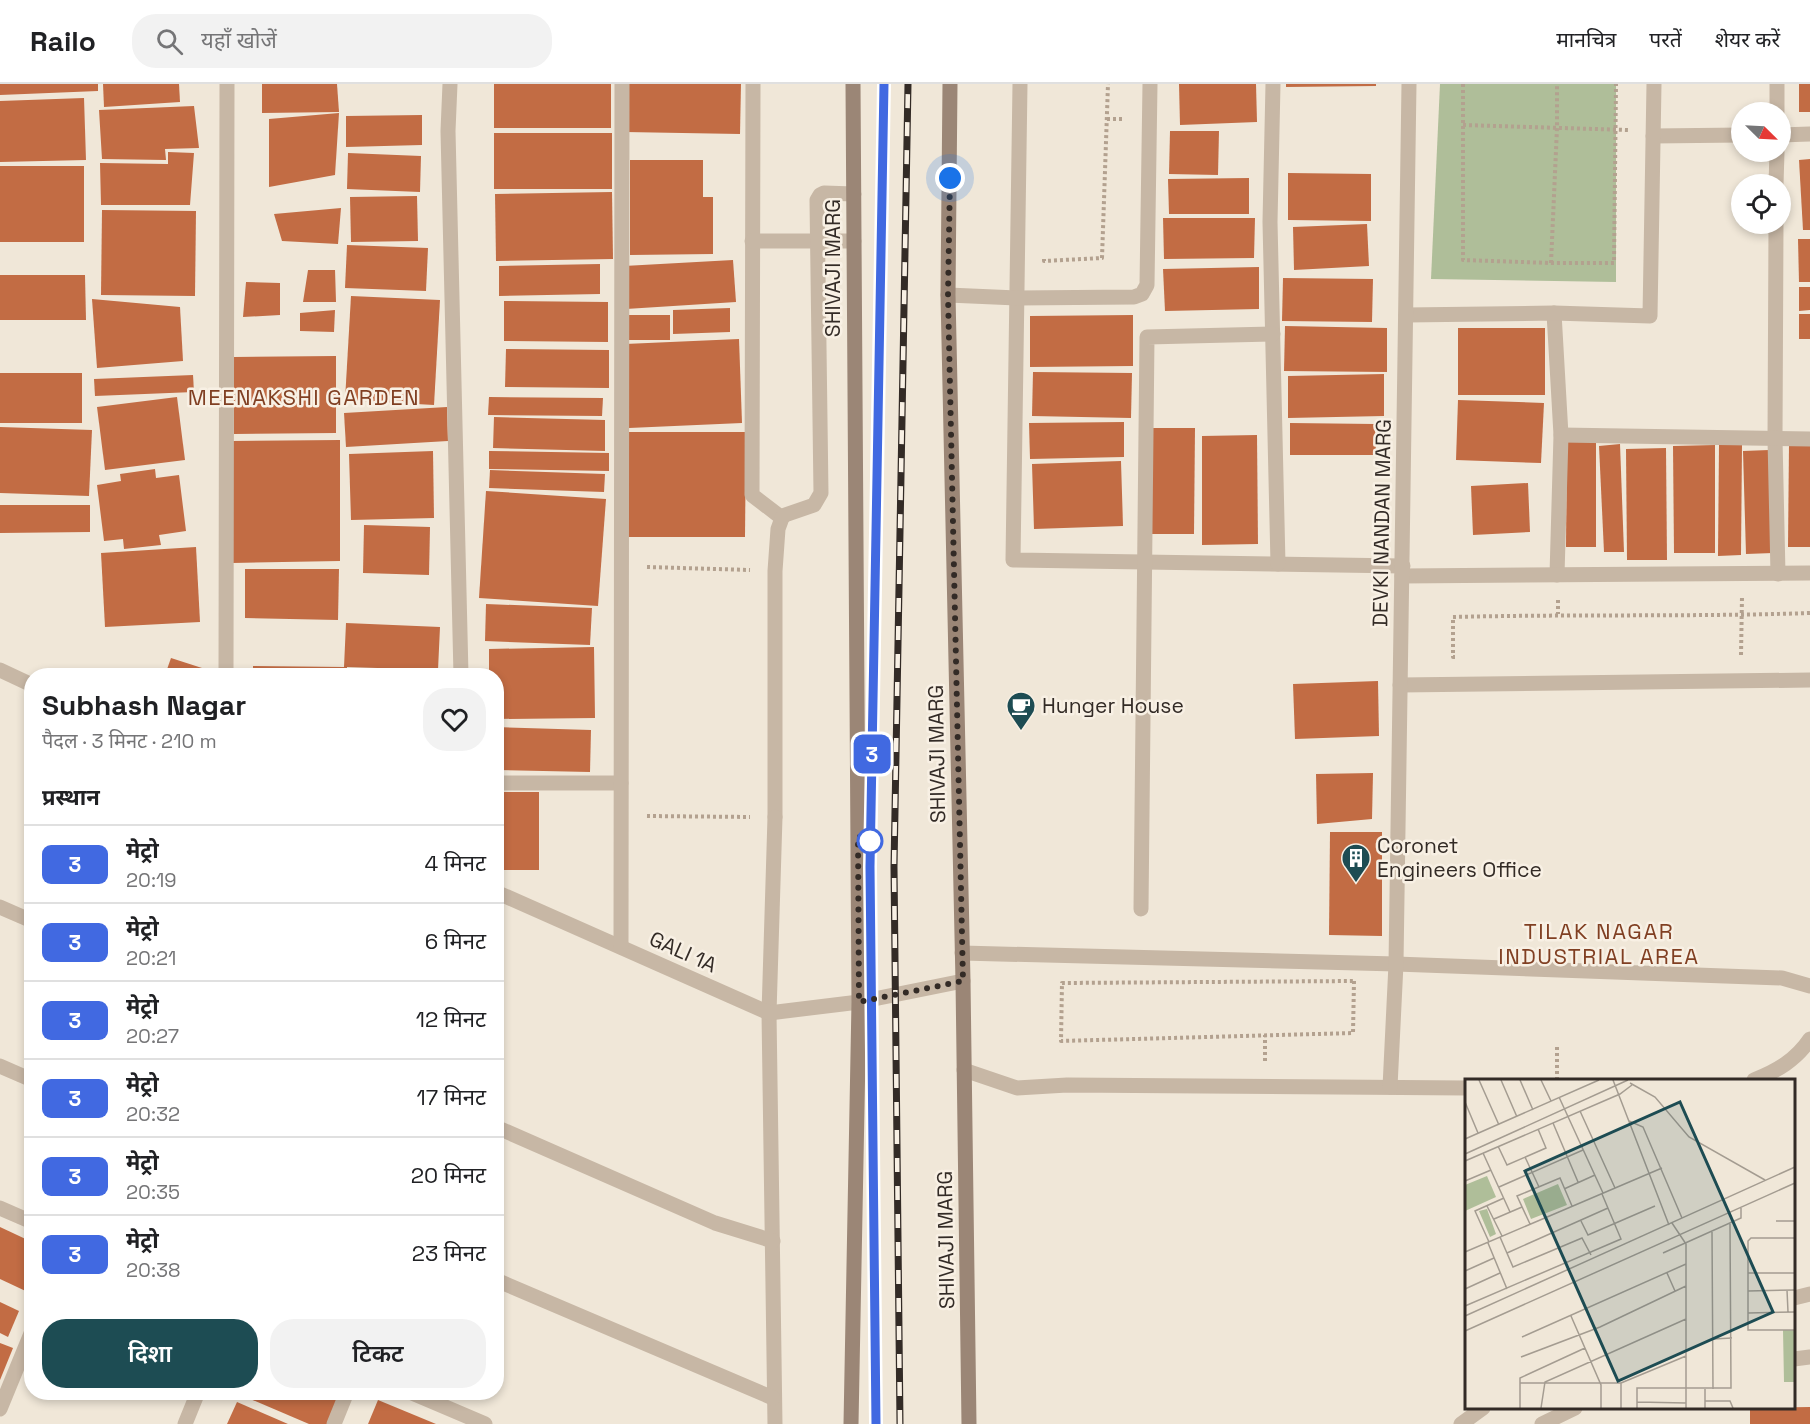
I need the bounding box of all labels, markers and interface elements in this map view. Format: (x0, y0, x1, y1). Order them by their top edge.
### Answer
search box (132, 14, 552, 68)
text: Railo (30, 23, 96, 59)
icon: search (153, 25, 186, 58)
text: यहाँ खोजें (201, 26, 277, 54)
text: मानचित्र (1556, 26, 1616, 53)
text: परतें (1649, 26, 1682, 53)
text: शेयर करें (1715, 26, 1780, 53)
north arrow (1731, 102, 1791, 162)
map controls (1731, 102, 1791, 234)
your location (935, 163, 965, 193)
button: locate (1731, 174, 1791, 234)
street label: SHIVAJI MARG (819, 199, 846, 337)
district label: MEENAKSHI GARDEN (188, 383, 420, 411)
street label: DEVKI NANDAN MARG (1366, 419, 1397, 627)
street label: SHIVAJI MARG (922, 685, 951, 823)
text: Subhash Nagar (42, 687, 246, 723)
button: heart (423, 688, 486, 751)
cafe icon: Hunger House (1005, 690, 1037, 732)
place label: Hunger House (1042, 692, 1184, 719)
text: पैदल · 3 मिनट · 210 m (42, 728, 217, 754)
line badge: 3 (852, 734, 892, 774)
text: 3 (866, 741, 878, 768)
text: प्रस्थान (42, 783, 100, 811)
unlabelled marker (857, 828, 883, 854)
place label: Coronet Engineers Office (1377, 832, 1542, 883)
text: मेट्रो (126, 836, 159, 864)
building icon: Coronet Engineers Office (1340, 842, 1372, 884)
text: 4 मिनट (424, 849, 486, 877)
text: 3 (69, 851, 81, 878)
text: 20:19 (126, 867, 177, 893)
text: मेट्रो (126, 914, 159, 942)
district label: TILAK NAGAR INDUSTRIAL AREA (1498, 917, 1700, 970)
street label: GALI 1A (645, 925, 721, 978)
text: 6 मिनट (425, 927, 486, 955)
text: 3 (69, 929, 81, 956)
text: 20:21 (126, 945, 176, 971)
text: मेट्रो (126, 992, 159, 1020)
text: 12 मिनट (416, 1005, 486, 1033)
text: 3 (69, 1007, 81, 1034)
text: 20:27 (126, 1023, 179, 1049)
text: मेट्रो (126, 1070, 159, 1098)
inset map (1465, 1079, 1795, 1409)
text: 17 मिनट (417, 1083, 486, 1111)
text: 3 (69, 1085, 81, 1112)
text: 20:32 (126, 1101, 180, 1127)
text: मेट्रो (126, 1148, 159, 1176)
text: 20 मिनट (411, 1161, 486, 1189)
text: 3 (69, 1163, 81, 1190)
street label: SHIVAJI MARG (931, 1171, 960, 1309)
text: 20:35 (126, 1179, 180, 1205)
text: मेट्रो (126, 1226, 159, 1254)
text: 23 मिनट (412, 1239, 486, 1267)
text: 3 (69, 1241, 81, 1268)
text: 20:38 (126, 1257, 180, 1283)
button: दिशा (42, 1319, 258, 1388)
button: टिकट (270, 1319, 486, 1388)

